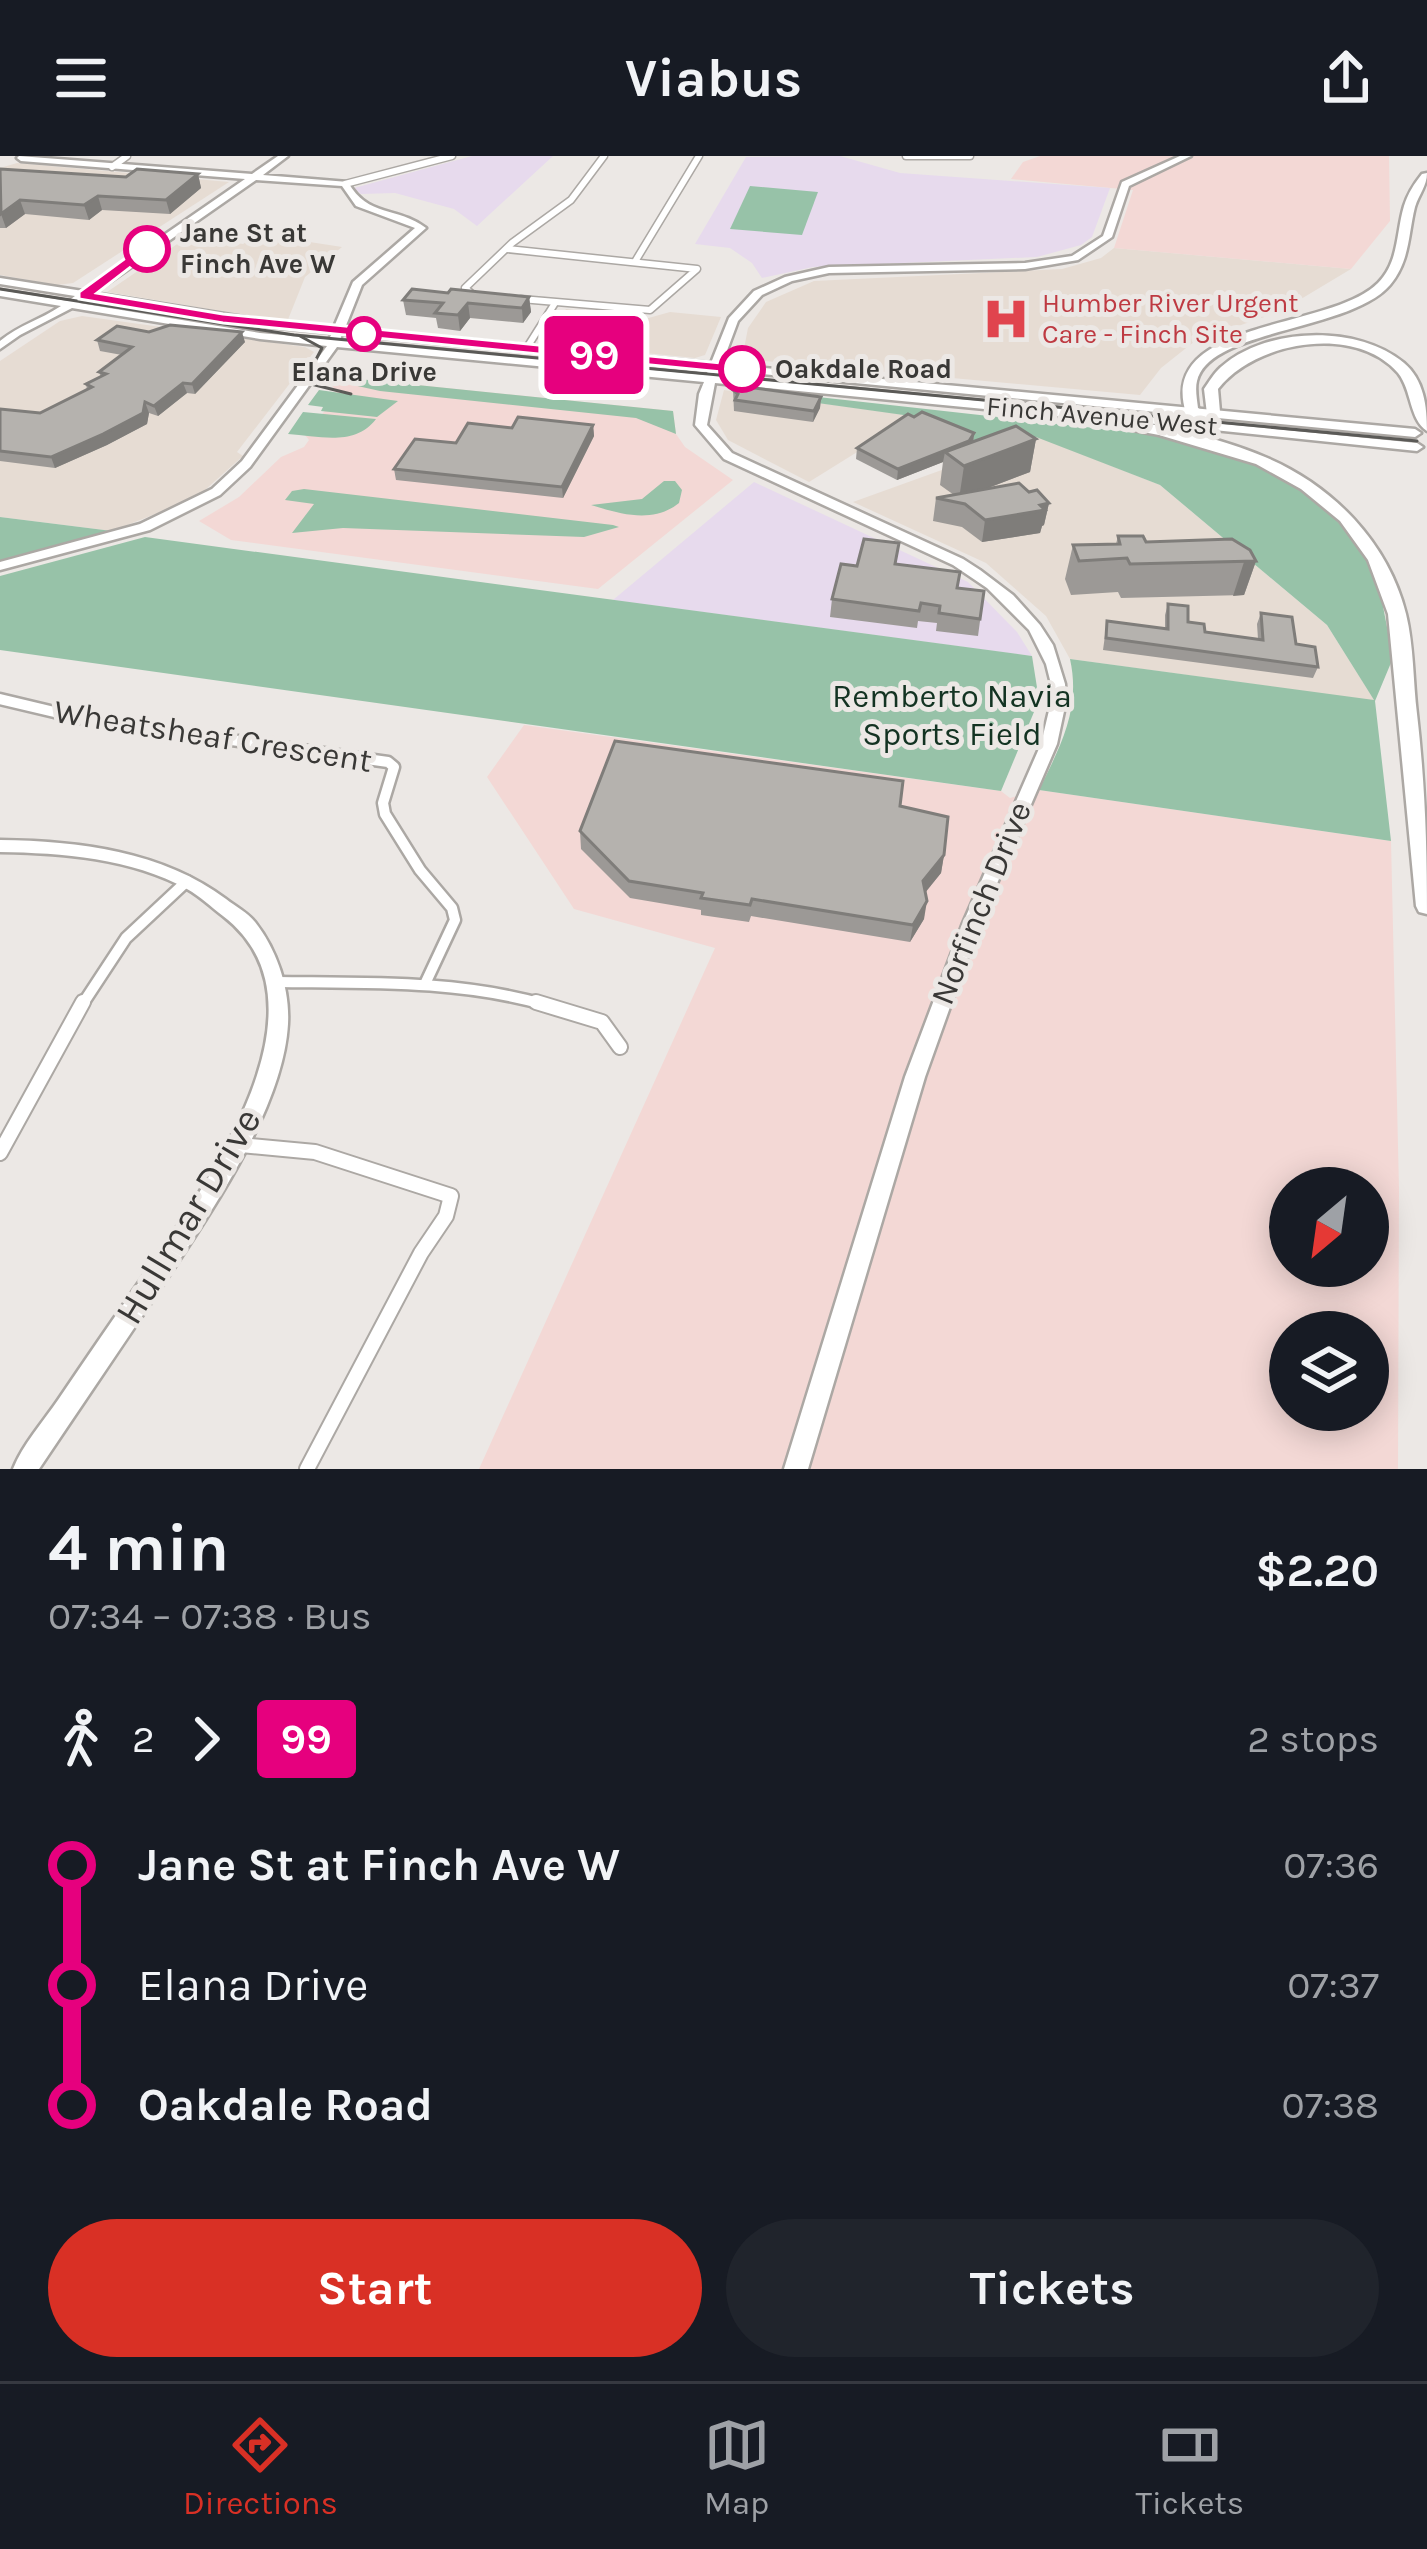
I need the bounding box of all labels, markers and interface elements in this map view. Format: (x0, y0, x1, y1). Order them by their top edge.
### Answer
icon: menu (48, 45, 114, 111)
icon: share (1313, 45, 1379, 111)
text: Viabus (625, 46, 802, 110)
place label: Jane St at Finch Ave W (180, 217, 336, 280)
marker: Jane St at Finch Ave W (125, 227, 169, 271)
place label: Humber River Urgent Care - Finch Site (1042, 287, 1298, 350)
hospital icon: Humber River Urgent Care - Finch Site (981, 294, 1031, 344)
line badge: 99 (540, 316, 648, 394)
marker: Elana Drive (348, 318, 380, 350)
text: 99 (568, 330, 620, 380)
marker: Oakdale Road (720, 347, 764, 391)
place label: Oakdale Road (775, 353, 952, 385)
place label: Elana Drive (291, 356, 437, 388)
street label: Finch Avenue West (985, 390, 1219, 442)
park label: Remberto Navia Sports Field (832, 677, 1072, 753)
street label: Wheatsheaf Crescent (51, 692, 375, 780)
street label: Norfinch Drive (923, 796, 1039, 1010)
street label: Hullmar Drive (105, 1100, 271, 1332)
north arrow (1269, 1167, 1389, 1287)
map controls (1269, 1167, 1389, 1431)
button: layers (1269, 1311, 1389, 1431)
text: 4 min (48, 1509, 229, 1587)
text: $2.20 (1255, 1545, 1379, 1597)
text: 07:34 – 07:38 · Bus (48, 1593, 372, 1639)
icon: walk (48, 1706, 114, 1772)
icon: forward (173, 1706, 239, 1772)
text: 99 (281, 1714, 332, 1764)
text: 2 (132, 1716, 155, 1762)
text: 2 stops (1247, 1716, 1379, 1762)
text: Jane St at Finch Ave W (138, 1839, 620, 1891)
text: 07:36 (1283, 1842, 1379, 1888)
text: Elana Drive (138, 1959, 368, 2011)
text: 07:37 (1287, 1962, 1379, 2008)
text: Oakdale Road (138, 2079, 433, 2131)
text: 07:38 (1282, 2082, 1379, 2128)
button: Start (48, 2219, 702, 2357)
button: Tickets (726, 2219, 1379, 2357)
tab: Directions (183, 2412, 338, 2522)
tab: Map (704, 2412, 770, 2522)
tab: Tickets (1135, 2412, 1244, 2522)

